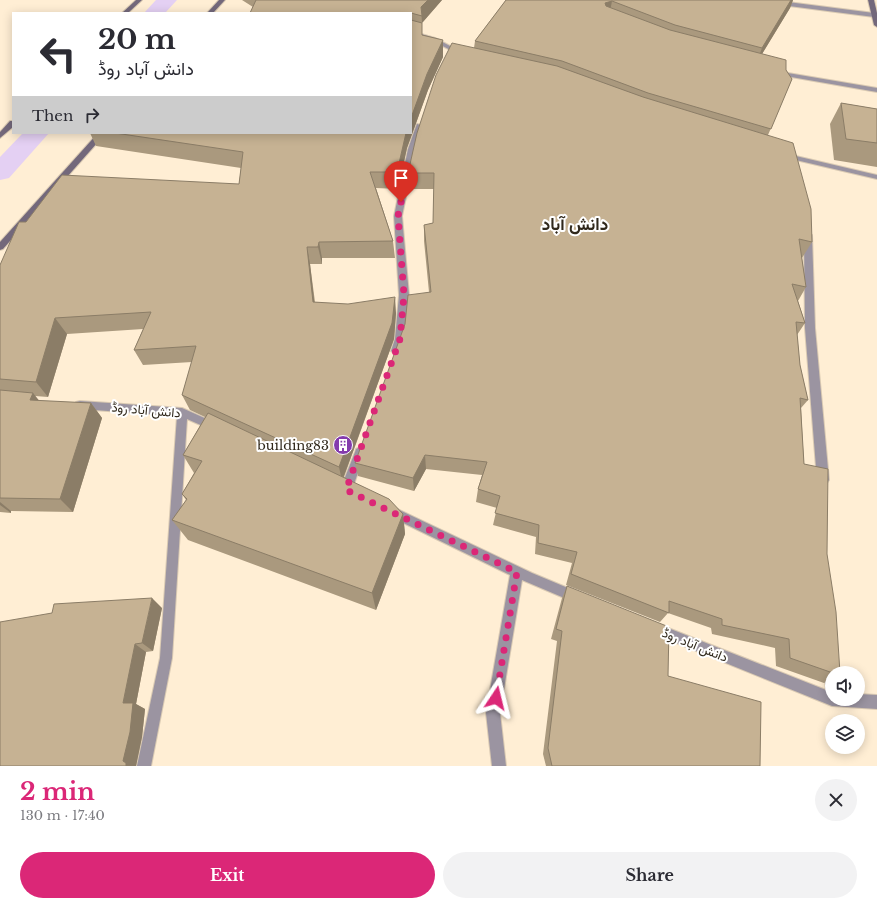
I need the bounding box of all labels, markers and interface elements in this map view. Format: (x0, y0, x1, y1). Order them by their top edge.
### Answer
text: 20 m (98, 22, 176, 57)
icon: left (32, 28, 84, 80)
text: دانش آباد روڈ (98, 58, 194, 80)
icon: right (81, 104, 103, 126)
text: Then (32, 106, 73, 125)
pin (384, 161, 418, 202)
icon: arrive (390, 167, 412, 189)
district label: دانش آباد (542, 214, 608, 235)
street label: دانش آباد روڈ (111, 399, 181, 421)
building icon: building83 (332, 434, 354, 456)
place label: building83 (256, 437, 329, 454)
street label: دانش آباد روڈ (660, 624, 730, 666)
map controls (825, 666, 865, 754)
button: sound (825, 666, 865, 706)
position arrow (475, 677, 517, 719)
button: layers (825, 714, 865, 754)
text: 2 min (20, 777, 95, 806)
button: close (815, 779, 857, 821)
text: 130 m · 17:40 (20, 807, 105, 824)
button: Exit (20, 852, 435, 898)
button: Share (443, 852, 857, 898)

